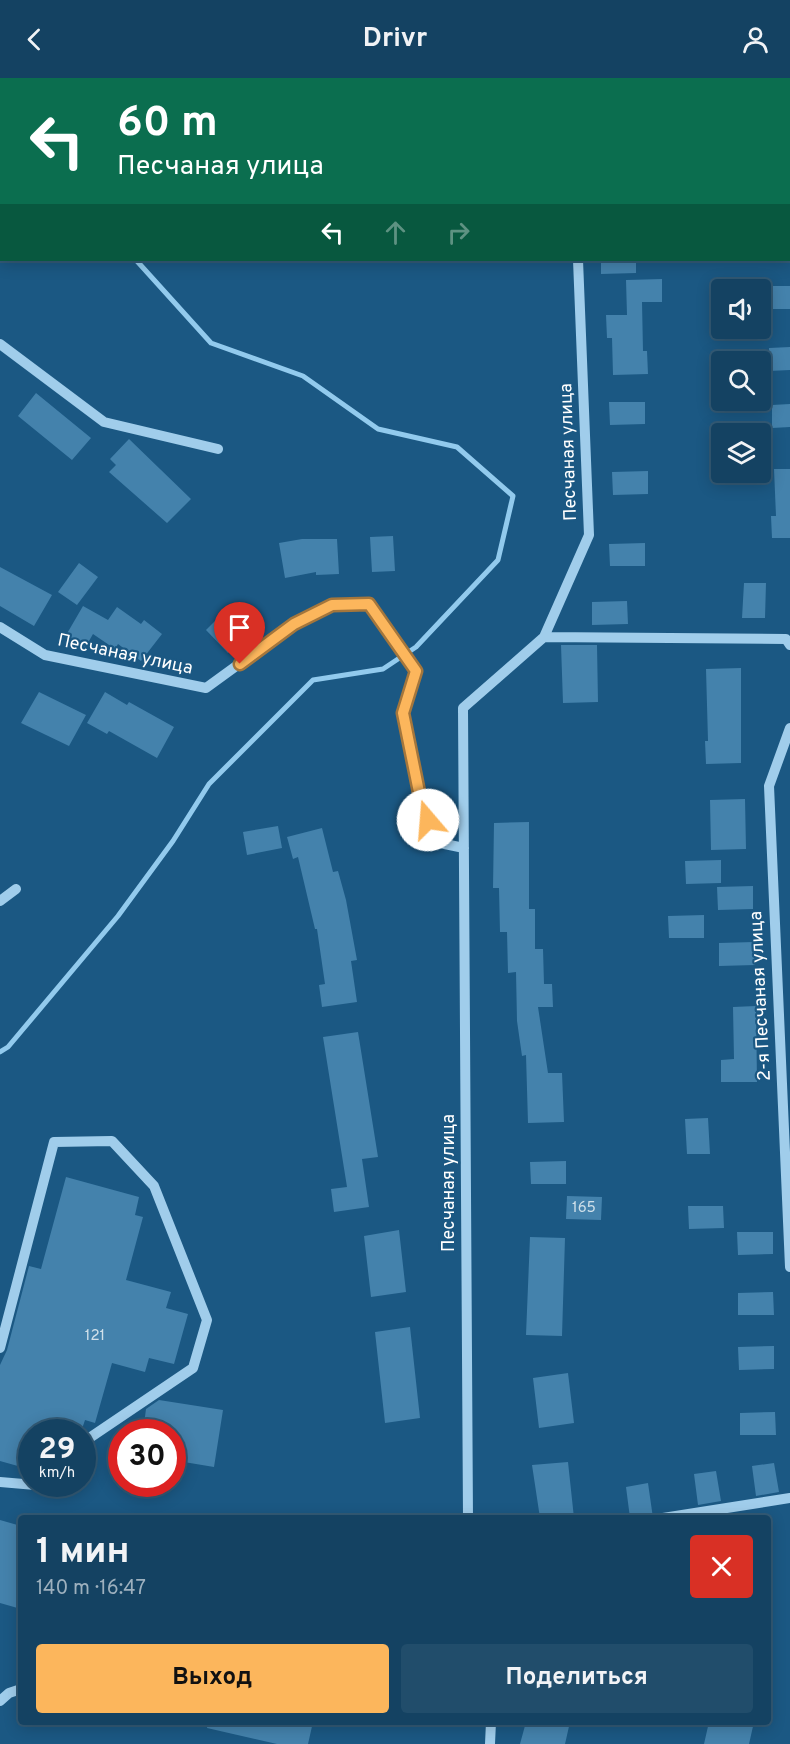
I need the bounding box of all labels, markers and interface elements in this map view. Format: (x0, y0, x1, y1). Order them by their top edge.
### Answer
text: Drivr (363, 22, 427, 56)
icon: back (18, 23, 51, 56)
icon: person (739, 23, 772, 56)
text: 60 m (117, 98, 218, 151)
icon: left (18, 102, 96, 180)
text: Песчаная улица (117, 150, 324, 184)
icon: left (316, 216, 349, 249)
icon: ahead (379, 216, 412, 249)
icon: right (442, 216, 475, 249)
map controls (711, 279, 771, 483)
button: sound (711, 279, 771, 339)
button: search (711, 351, 771, 411)
street label: Песчаная улица (555, 383, 583, 521)
button: layers (711, 423, 771, 483)
pin (214, 602, 265, 664)
icon: arrive (223, 611, 256, 644)
street label: Песчаная улица (55, 629, 195, 681)
position arrow (396, 788, 460, 852)
street label: 2-я Песчаная улица (745, 910, 777, 1082)
street label: Песчаная улица (438, 1114, 461, 1252)
house number: 165 (572, 1199, 596, 1218)
house number: 121 (85, 1327, 105, 1346)
speed limit sign: 30 (108, 1419, 186, 1497)
text: 29 (39, 1432, 75, 1469)
text: km/h (39, 1464, 75, 1483)
text: 1 мин (36, 1530, 130, 1576)
button: close (690, 1535, 753, 1598)
text: 140 m · 16:47 (36, 1576, 146, 1602)
button: Выход (36, 1644, 389, 1713)
button: Поделиться (401, 1644, 753, 1713)

